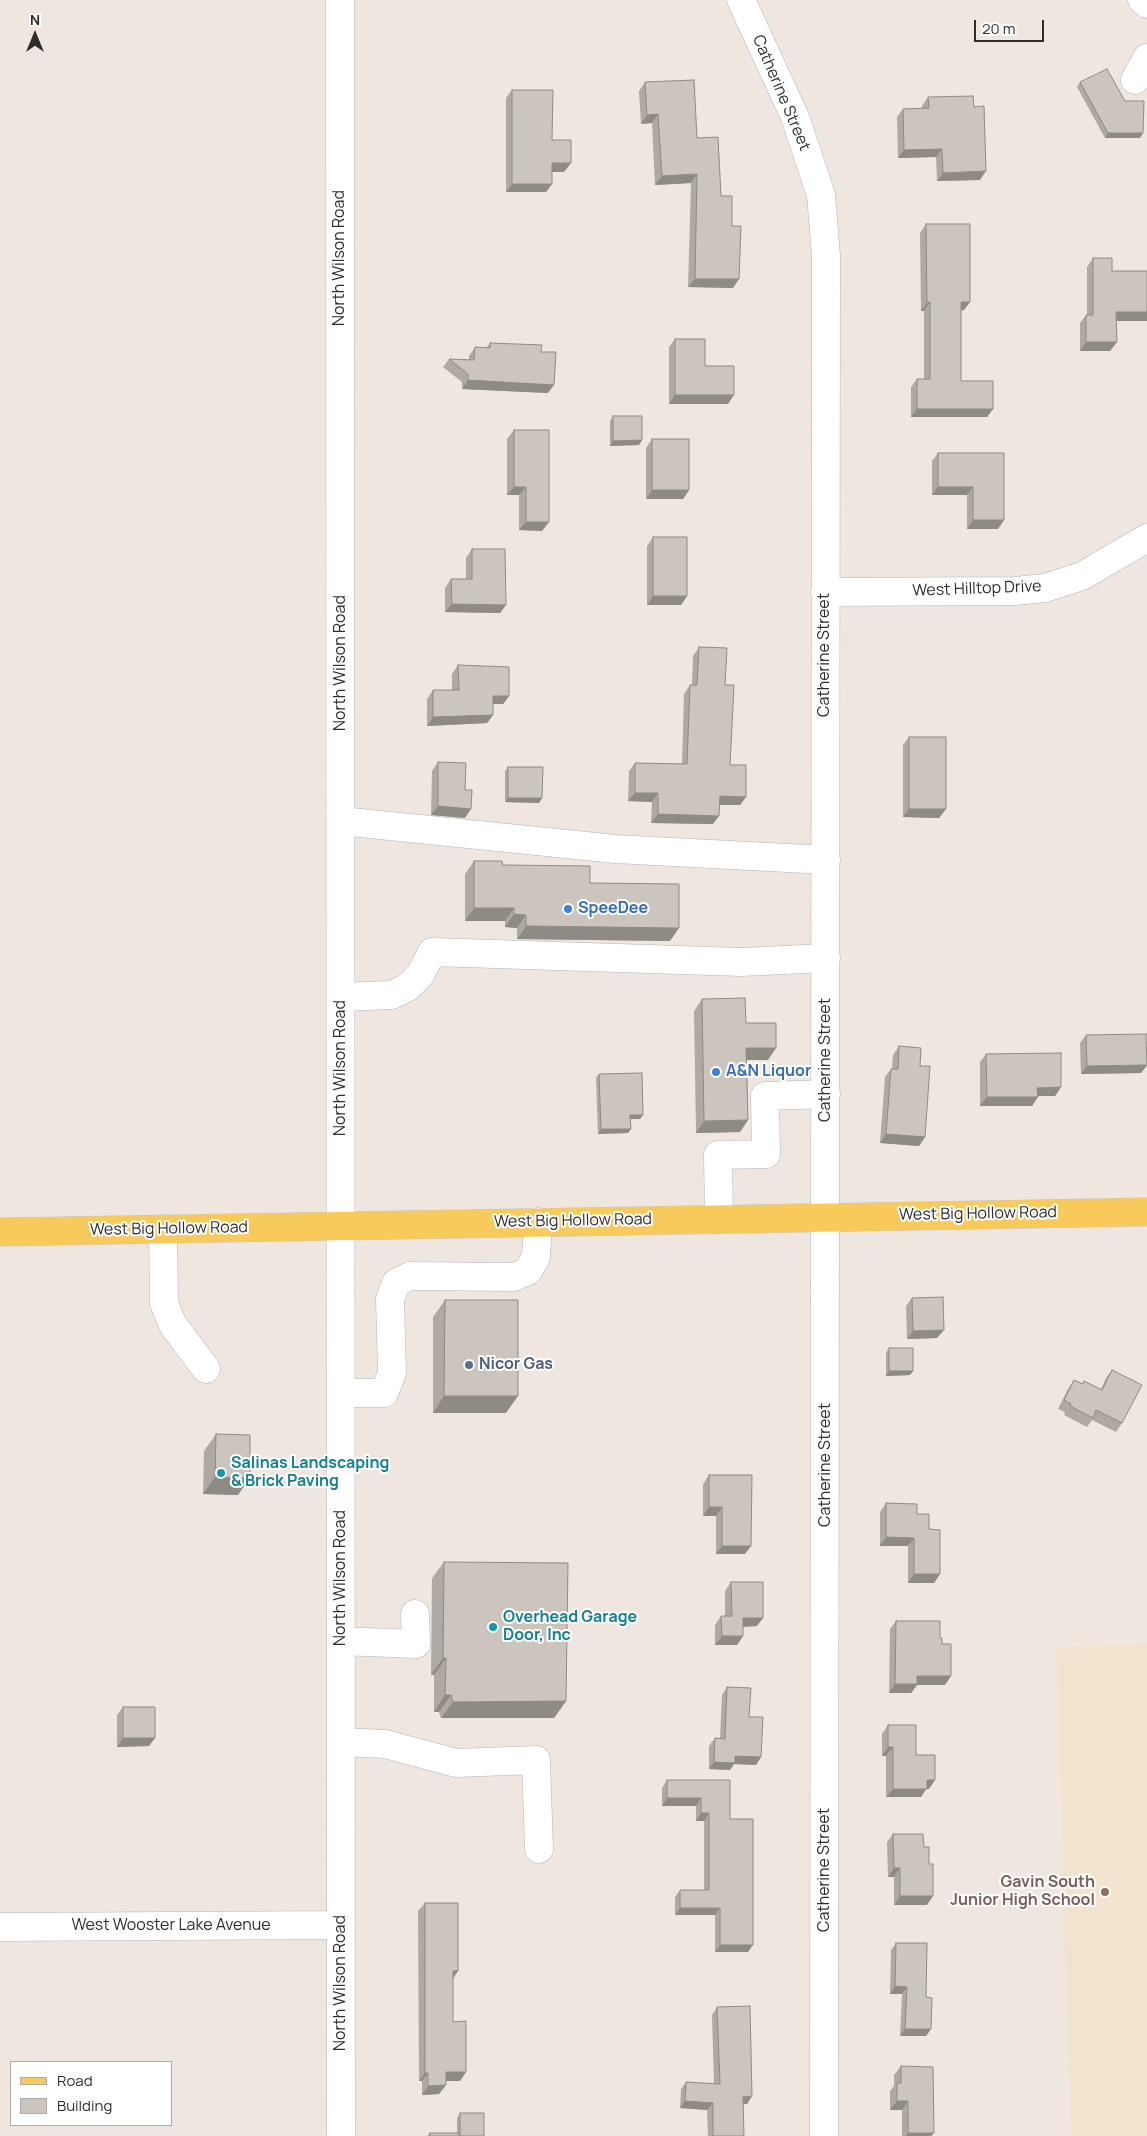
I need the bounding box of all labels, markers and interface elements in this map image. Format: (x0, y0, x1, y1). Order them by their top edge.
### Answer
north arrow (10, 10, 60, 60)
text: N (30, 10, 40, 29)
scale bar (977, 10, 1047, 42)
text: 20 m (982, 18, 1015, 39)
street label: Catherine Street (748, 32, 814, 154)
street label: North Wilson Road (330, 190, 350, 326)
street label: West Hilltop Drive (912, 577, 1042, 601)
street label: Catherine Street (815, 593, 835, 717)
street label: North Wilson Road (331, 595, 351, 731)
place label: SpeeDee (578, 899, 648, 919)
marker: SpeeDee (562, 903, 574, 915)
street label: Catherine Street (816, 998, 836, 1122)
street label: North Wilson Road (331, 1000, 351, 1136)
place label: A&N Liquor (726, 1062, 811, 1082)
marker: A&N Liquor (710, 1066, 722, 1078)
street label: West Big Hollow Road (899, 1203, 1057, 1225)
street label: West Big Hollow Road (494, 1210, 652, 1232)
street label: West Big Hollow Road (90, 1218, 248, 1240)
place label: Nicor Gas (479, 1355, 553, 1375)
marker: Nicor Gas (463, 1359, 475, 1371)
street label: Catherine Street (816, 1403, 836, 1527)
place label: Salinas Landscaping & Brick Paving (231, 1454, 389, 1492)
marker: Salinas Landscaping & Brick Paving (215, 1467, 227, 1479)
street label: North Wilson Road (331, 1510, 351, 1646)
place label: Overhead Garage Door, Inc (503, 1608, 637, 1646)
marker: Overhead Garage Door, Inc (487, 1621, 499, 1633)
street label: Catherine Street (815, 1808, 835, 1932)
place label: Gavin South Junior High School (950, 1873, 1095, 1911)
marker: Gavin South Junior High School (1099, 1886, 1111, 1898)
street label: North Wilson Road (331, 1915, 351, 2051)
street label: West Wooster Lake Avenue (71, 1916, 271, 1936)
legend (10, 2061, 172, 2126)
text: Road (57, 2070, 93, 2091)
text: Building (57, 2095, 112, 2116)

